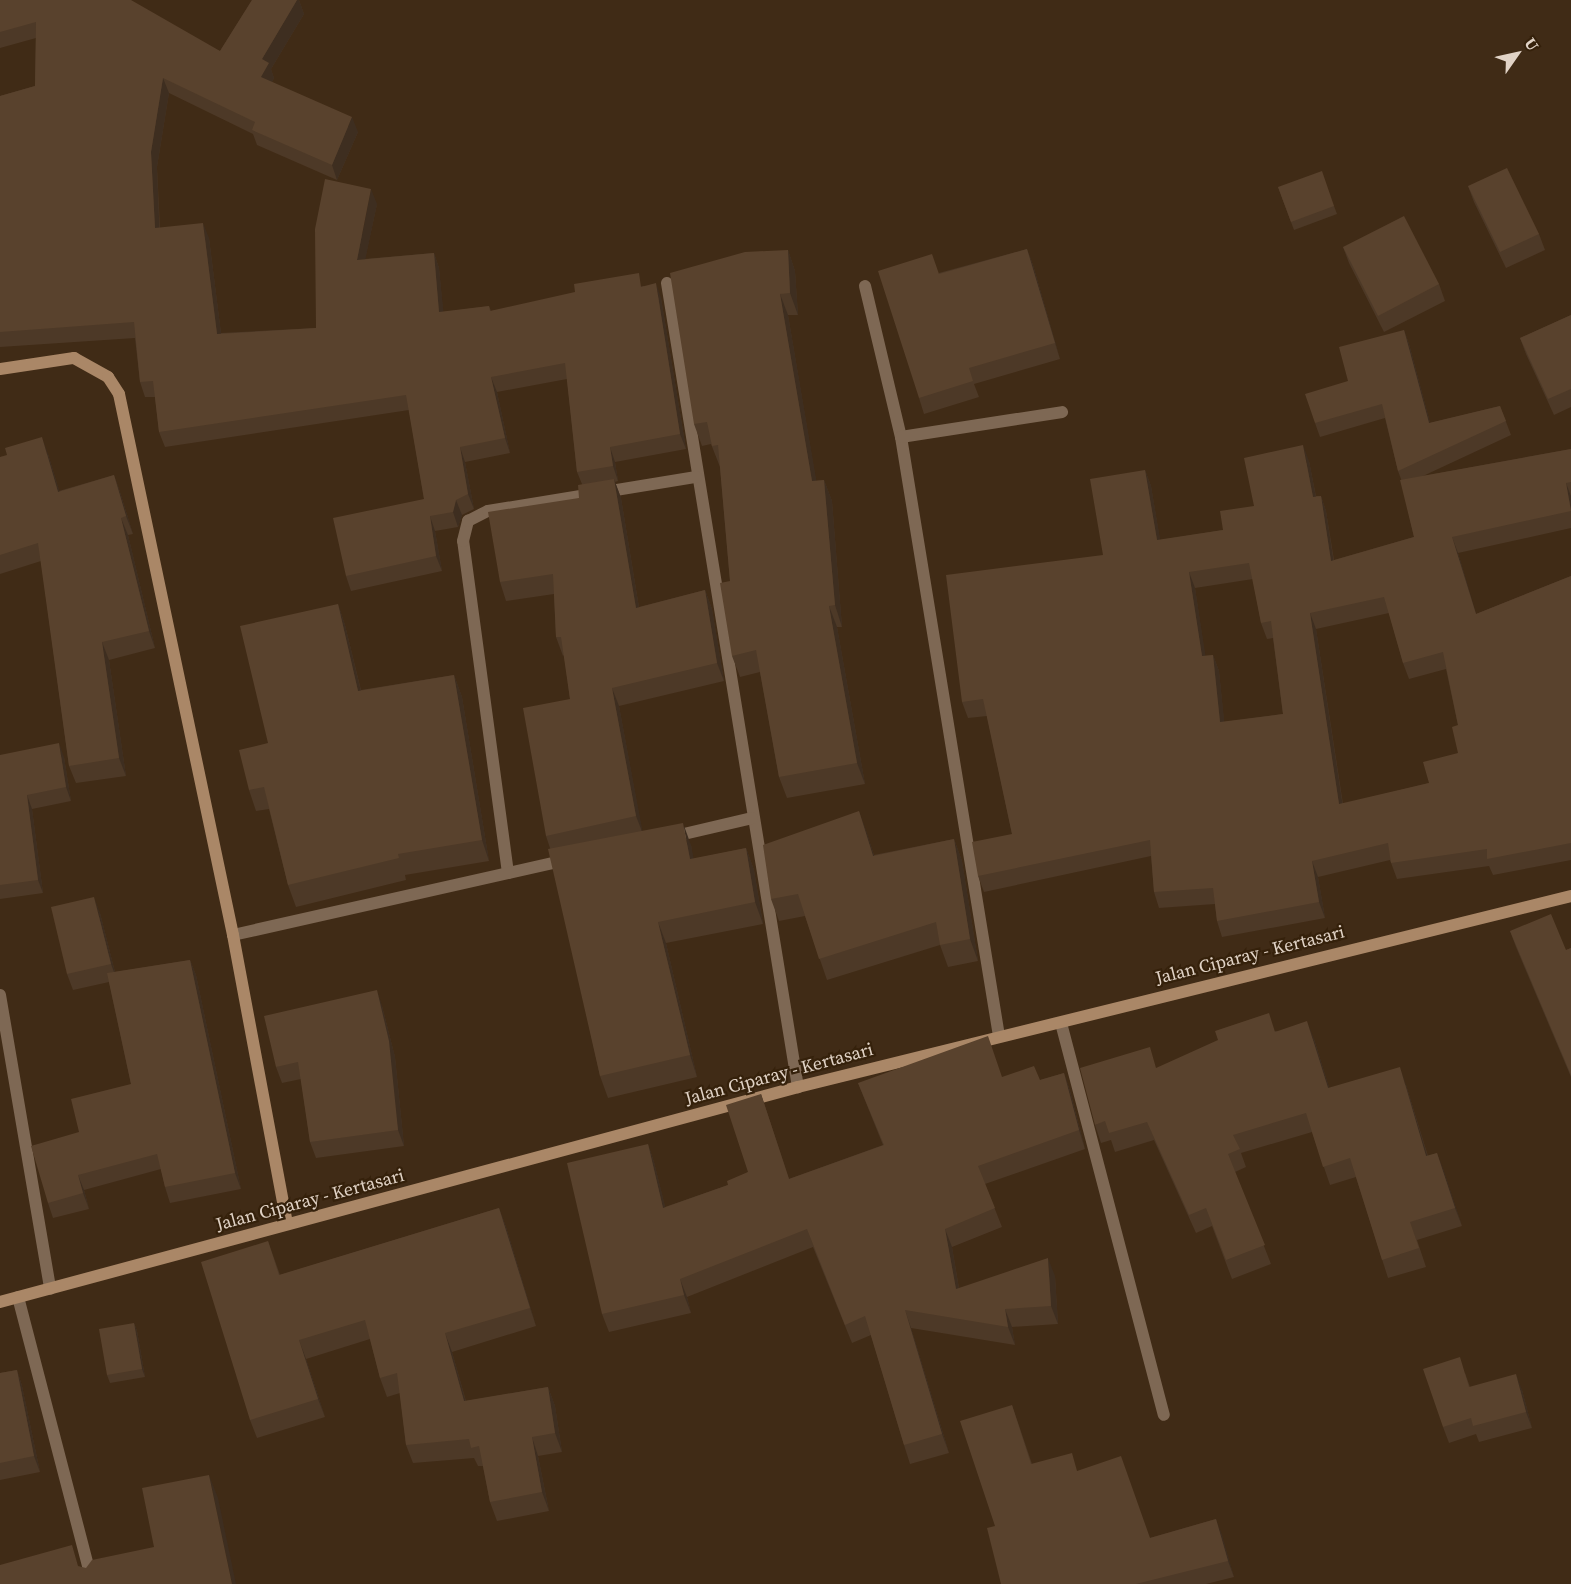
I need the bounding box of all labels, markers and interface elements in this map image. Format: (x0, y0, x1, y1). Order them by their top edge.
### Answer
north arrow (1487, 24, 1547, 84)
text: U (1520, 33, 1544, 55)
street label: Jalan Ciparay - Kertasari (1153, 921, 1347, 989)
street label: Jalan Ciparay - Kertasari (682, 1038, 876, 1110)
street label: Jalan Ciparay - Kertasari (213, 1164, 407, 1236)

